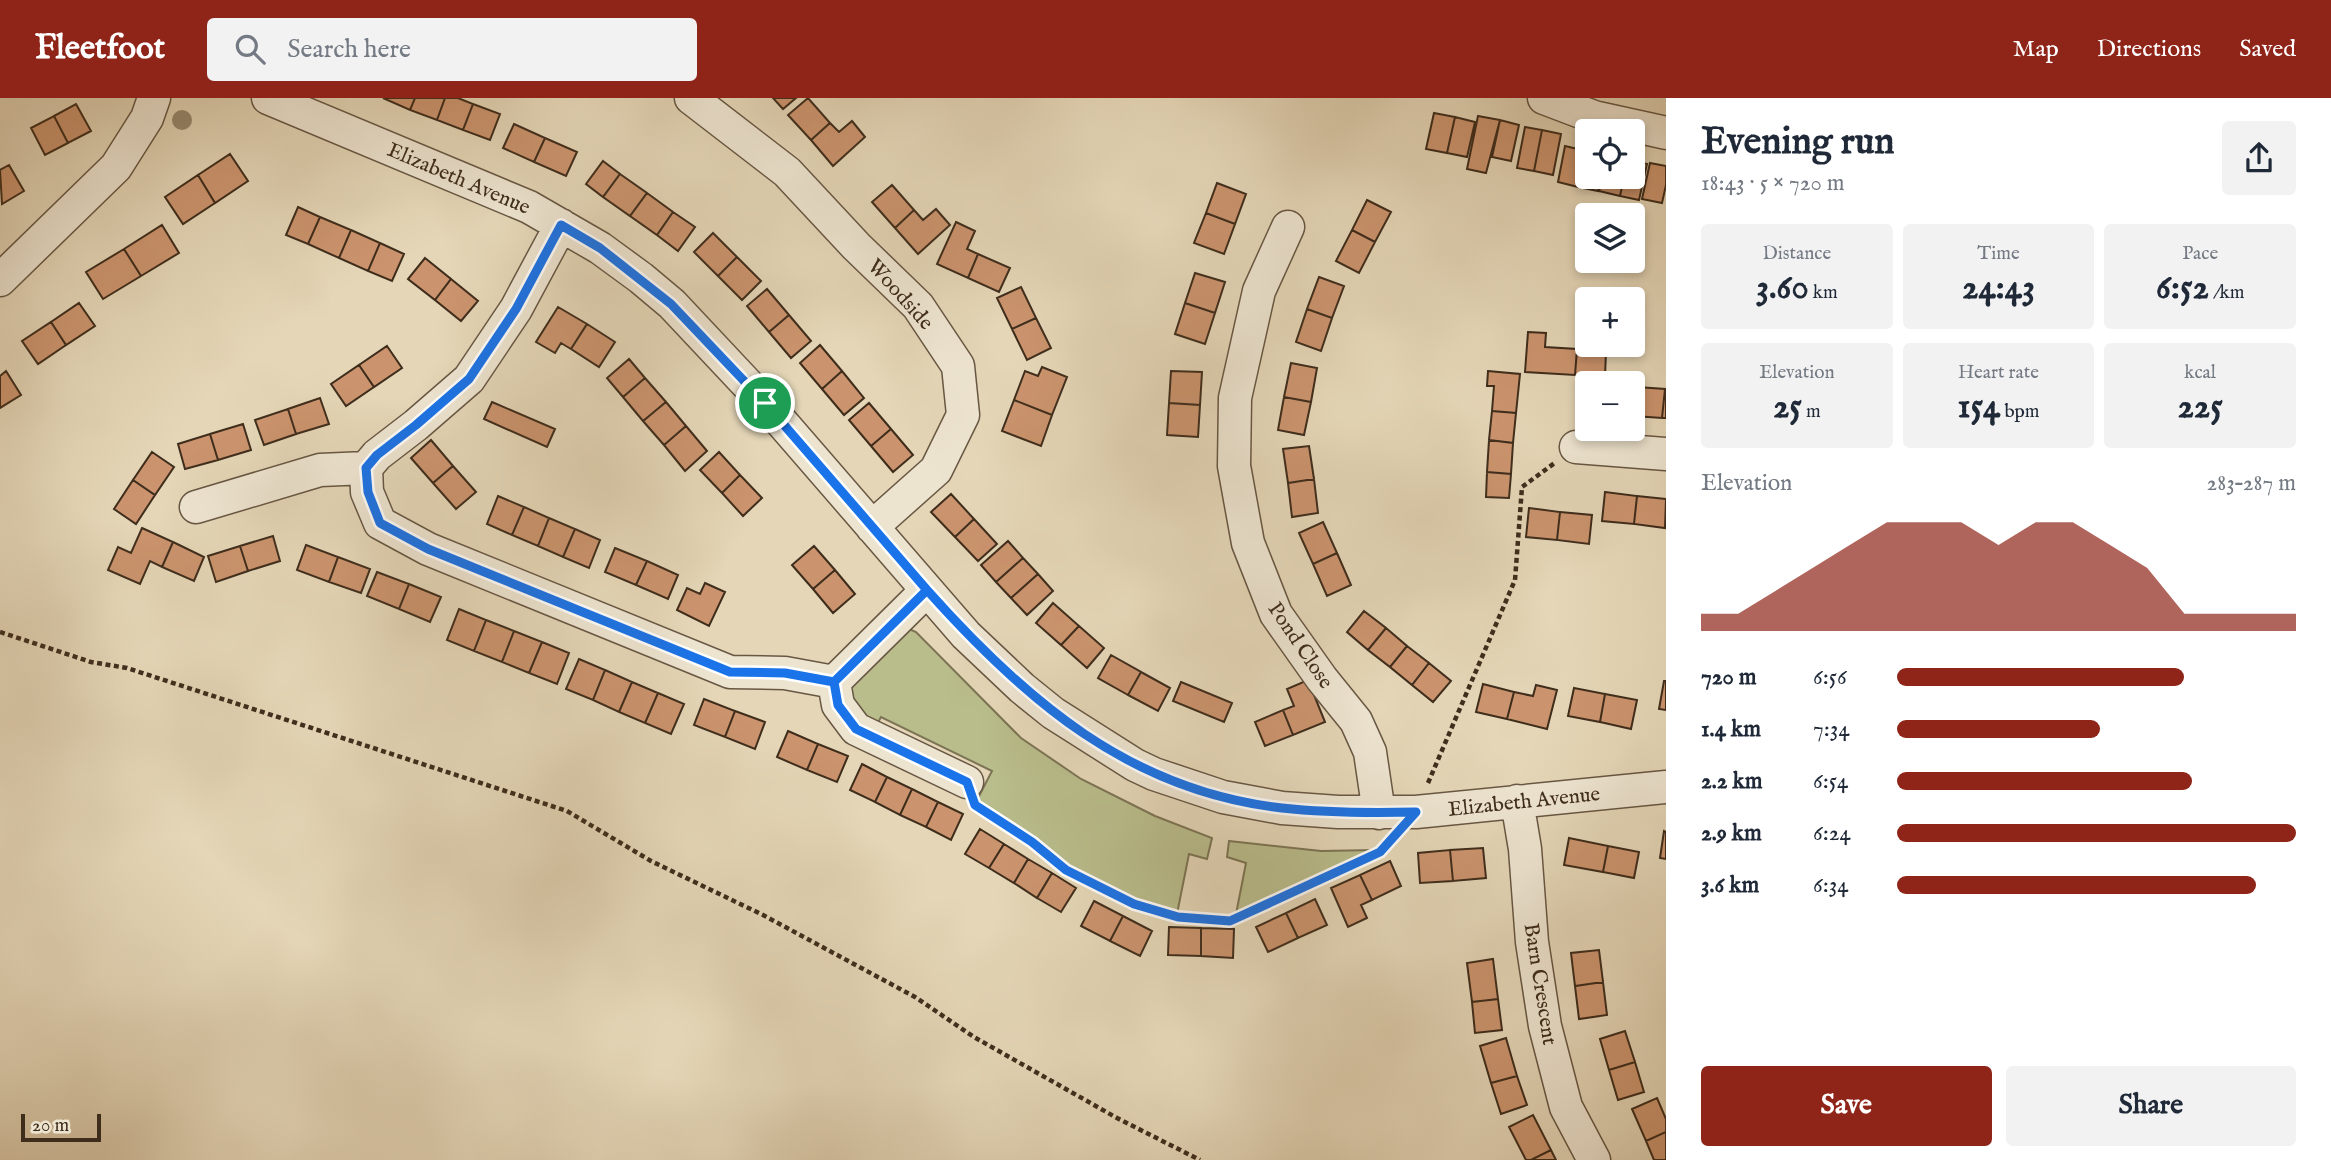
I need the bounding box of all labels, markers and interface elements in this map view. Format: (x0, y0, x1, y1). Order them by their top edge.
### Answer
search box (207, 18, 697, 81)
text: Fleetfoot (35, 28, 165, 70)
icon: search (231, 30, 269, 68)
text: Search here (287, 33, 411, 66)
text: Map (2013, 34, 2059, 65)
text: Directions (2097, 34, 2201, 65)
text: Saved (2239, 34, 2296, 65)
map controls (1575, 119, 1645, 441)
button: locate (1575, 119, 1645, 189)
text: Evening run (1701, 119, 1895, 167)
button: share (2222, 121, 2296, 195)
street label: Elizabeth Avenue (383, 137, 534, 222)
text: 18:43 · 5 × 720 m (1701, 169, 1845, 198)
button: layers (1575, 203, 1645, 273)
text: Distance (1762, 242, 1831, 266)
text: Time (1977, 242, 2020, 266)
text: Pace (2182, 242, 2218, 266)
street label: Woodside (861, 254, 939, 336)
text: 3.60 (1756, 266, 1809, 311)
text: 24:43 (1962, 266, 2035, 311)
text: 6:52 (2156, 266, 2209, 311)
text: km (1809, 281, 1838, 305)
text: /km (2209, 281, 2244, 305)
button: + (1575, 287, 1645, 357)
text: Elevation (1759, 361, 1835, 385)
text: Heart rate (1958, 361, 2039, 385)
text: kcal (2184, 361, 2216, 385)
button: − (1575, 371, 1645, 441)
pin (735, 373, 795, 433)
icon: arrive (746, 384, 784, 422)
text: 25 (1773, 385, 1802, 430)
text: 154 (1958, 385, 2000, 430)
text: 225 (2177, 385, 2223, 430)
text: m (1802, 400, 1821, 424)
text: bpm (2000, 400, 2039, 424)
text: Elevation (1701, 469, 1792, 498)
text: 283–287 m (2207, 469, 2296, 498)
street label: Pond Close (1261, 597, 1339, 695)
text: 720 m (1701, 663, 1757, 692)
text: 6:56 (1813, 663, 1847, 692)
text: 1.4 km (1701, 715, 1761, 744)
text: 7:34 (1813, 715, 1850, 744)
text: 2.2 km (1701, 767, 1763, 796)
text: 6:54 (1813, 767, 1848, 796)
street label: Elizabeth Avenue (1447, 781, 1602, 824)
text: 2.9 km (1701, 819, 1762, 848)
text: 6:24 (1813, 819, 1851, 848)
text: 3.6 km (1701, 871, 1759, 900)
text: 6:34 (1813, 871, 1849, 900)
street label: Barn Crescent (1517, 921, 1562, 1047)
button: Save (1701, 1066, 1992, 1146)
button: Share (2006, 1066, 2296, 1146)
scale bar (21, 1111, 102, 1143)
text: 20 m (32, 1114, 69, 1138)

